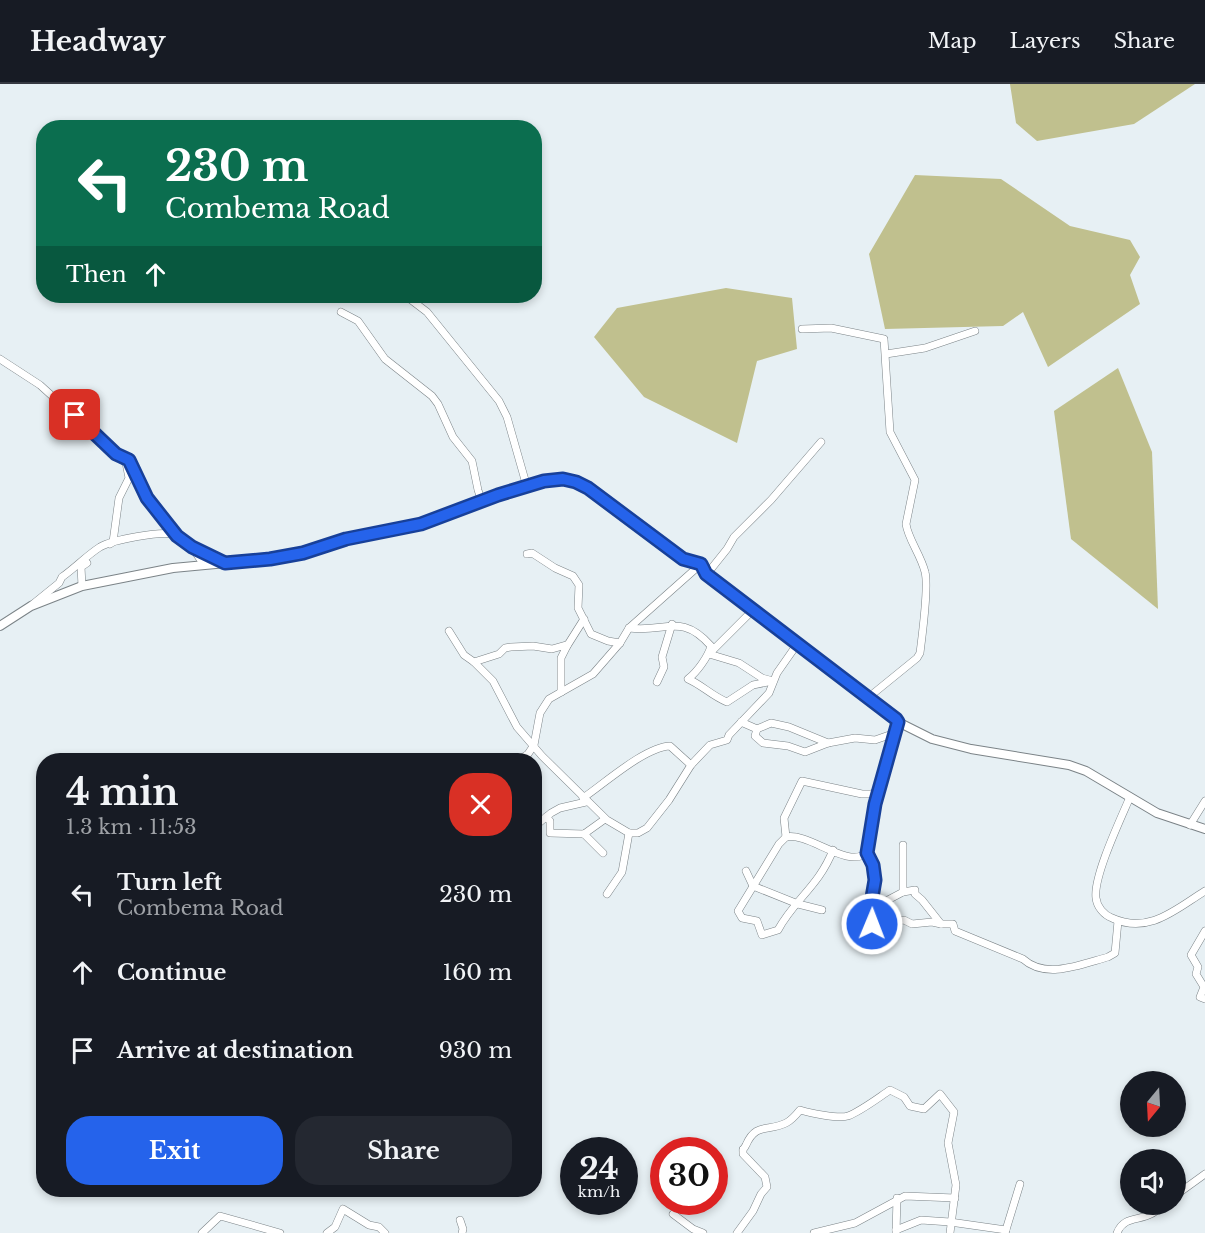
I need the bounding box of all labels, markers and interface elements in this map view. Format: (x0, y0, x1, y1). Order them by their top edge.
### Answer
text: Headway (30, 24, 166, 59)
text: Map (928, 28, 977, 54)
text: Layers (1010, 28, 1081, 54)
text: Share (1114, 28, 1175, 54)
text: 230 m (165, 140, 308, 192)
icon: left (66, 144, 144, 222)
text: Combema Road (165, 192, 390, 225)
icon: ahead (139, 258, 172, 291)
text: Then (66, 261, 127, 288)
pin (49, 389, 100, 440)
icon: arrive (58, 398, 91, 431)
text: 4 min (66, 770, 178, 815)
button: close (449, 773, 512, 836)
text: 1.3 km · 11:53 (66, 815, 196, 839)
text: Turn left (117, 869, 222, 896)
icon: left (66, 878, 99, 911)
text: 230 m (439, 881, 512, 908)
position arrow (840, 892, 904, 956)
text: Combema Road (117, 896, 283, 920)
icon: ahead (66, 956, 99, 989)
text: Continue (117, 959, 226, 986)
text: 160 m (442, 959, 512, 986)
icon: arrive (66, 1034, 99, 1067)
text: Arrive at destination (117, 1037, 354, 1064)
text: 930 m (439, 1037, 512, 1064)
north arrow (1120, 1071, 1186, 1137)
map controls (1120, 1071, 1186, 1215)
button: Exit (66, 1116, 283, 1185)
button: Share (295, 1116, 512, 1185)
speed limit sign: 30 (650, 1137, 728, 1215)
button: sound (1120, 1149, 1186, 1215)
text: 24 (579, 1150, 619, 1187)
text: km/h (578, 1182, 620, 1201)

